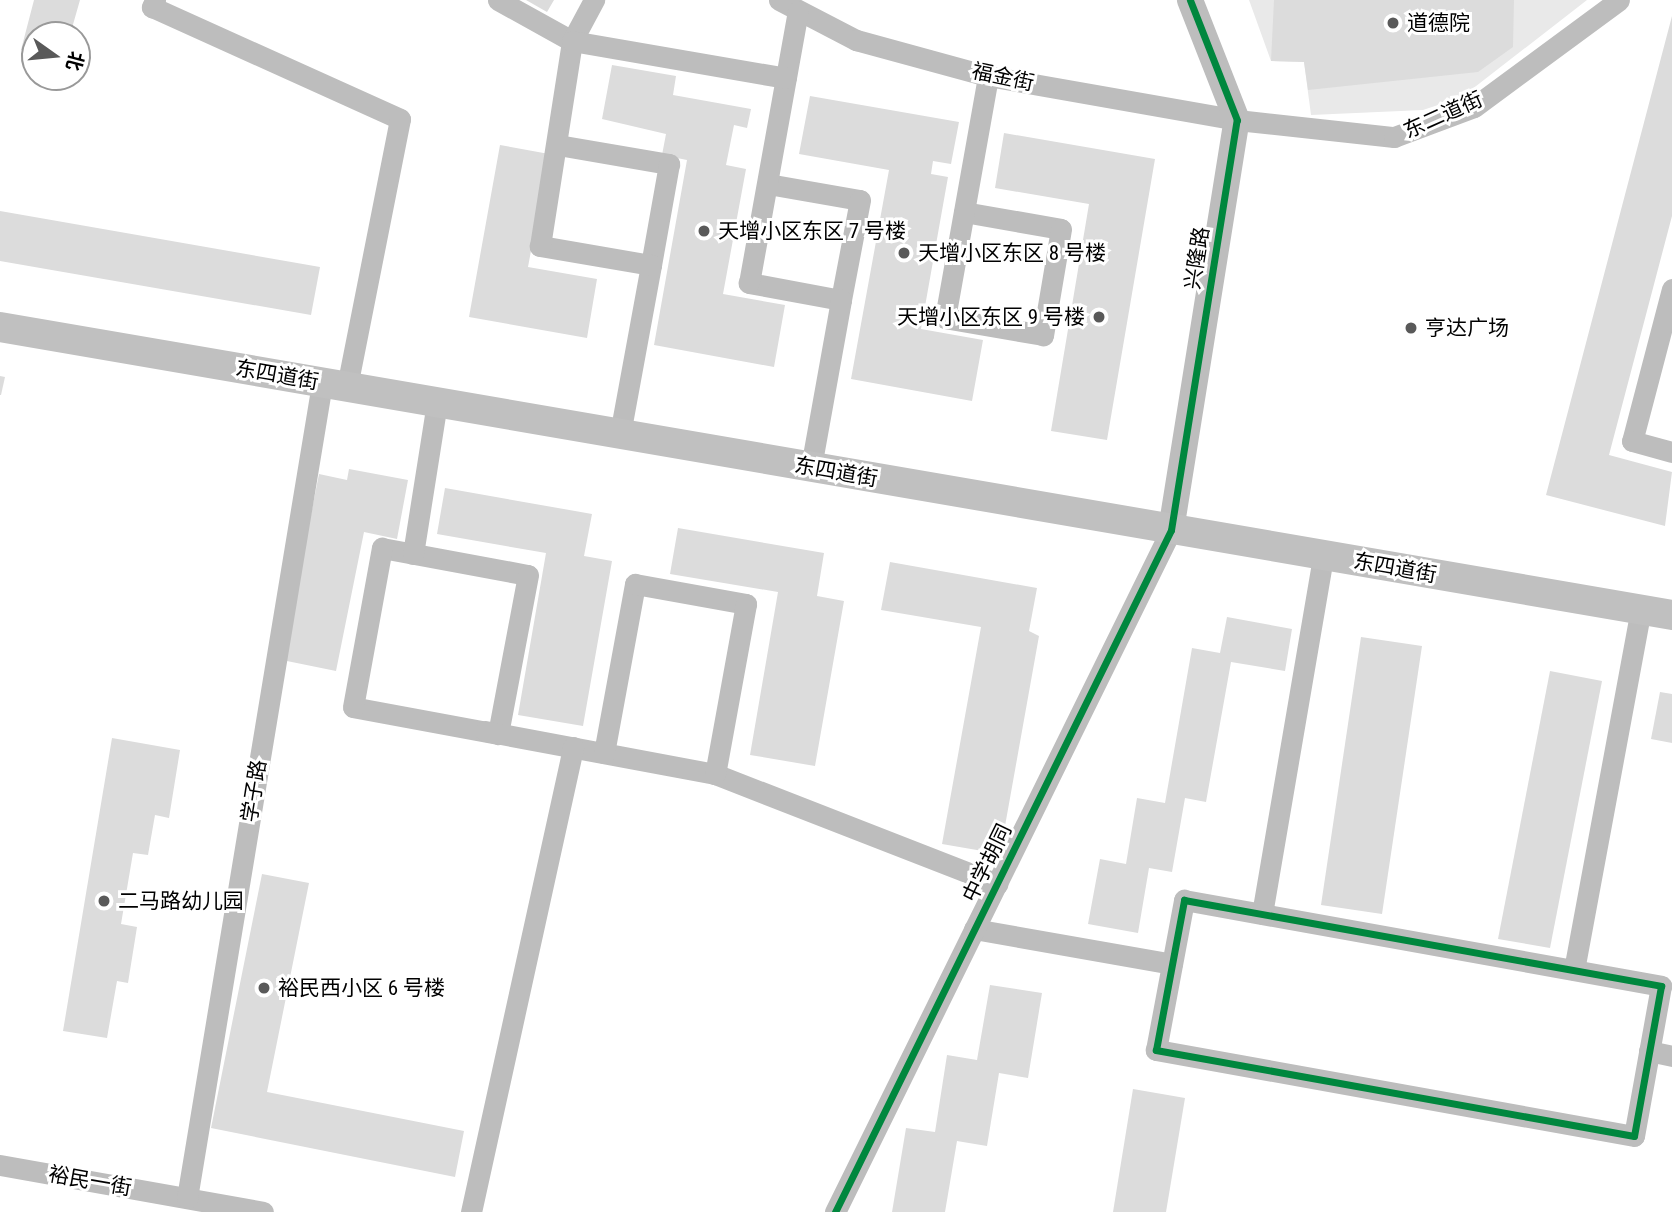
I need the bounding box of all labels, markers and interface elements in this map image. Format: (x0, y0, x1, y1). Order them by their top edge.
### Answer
place label: 道德院 (1407, 10, 1470, 36)
marker: 道德院 (1385, 15, 1401, 31)
north arrow (21, 21, 91, 91)
text: 北 (61, 49, 88, 73)
street label: 福金街 (970, 58, 1036, 96)
street label: 东二道街 (1400, 86, 1486, 144)
place label: 天增小区东区 7 号楼 (718, 218, 906, 244)
marker: 天增小区东区 7 号楼 (696, 223, 712, 239)
street label: 兴隆路 (1180, 225, 1214, 291)
place label: 天增小区东区 8 号楼 (918, 240, 1106, 266)
marker: 天增小区东区 8 号楼 (896, 245, 912, 261)
place label: 天增小区东区 9 号楼 (897, 304, 1085, 330)
marker: 天增小区东区 9 号楼 (1091, 309, 1107, 325)
place label: 亨达广场 (1425, 315, 1509, 341)
marker: 亨达广场 (1403, 320, 1419, 336)
street label: 东四道街 (233, 355, 321, 395)
street label: 东四道街 (792, 452, 880, 492)
street label: 东四道街 (1351, 548, 1439, 588)
street label: 学子路 (237, 758, 271, 824)
street label: 中学胡同 (957, 820, 1017, 906)
place label: 二马路幼儿园 (118, 888, 244, 914)
marker: 二马路幼儿园 (96, 893, 112, 909)
place label: 裕民西小区 6 号楼 (278, 975, 445, 1001)
marker: 裕民西小区 6 号楼 (256, 980, 272, 996)
street label: 裕民一街 (46, 1161, 134, 1201)

